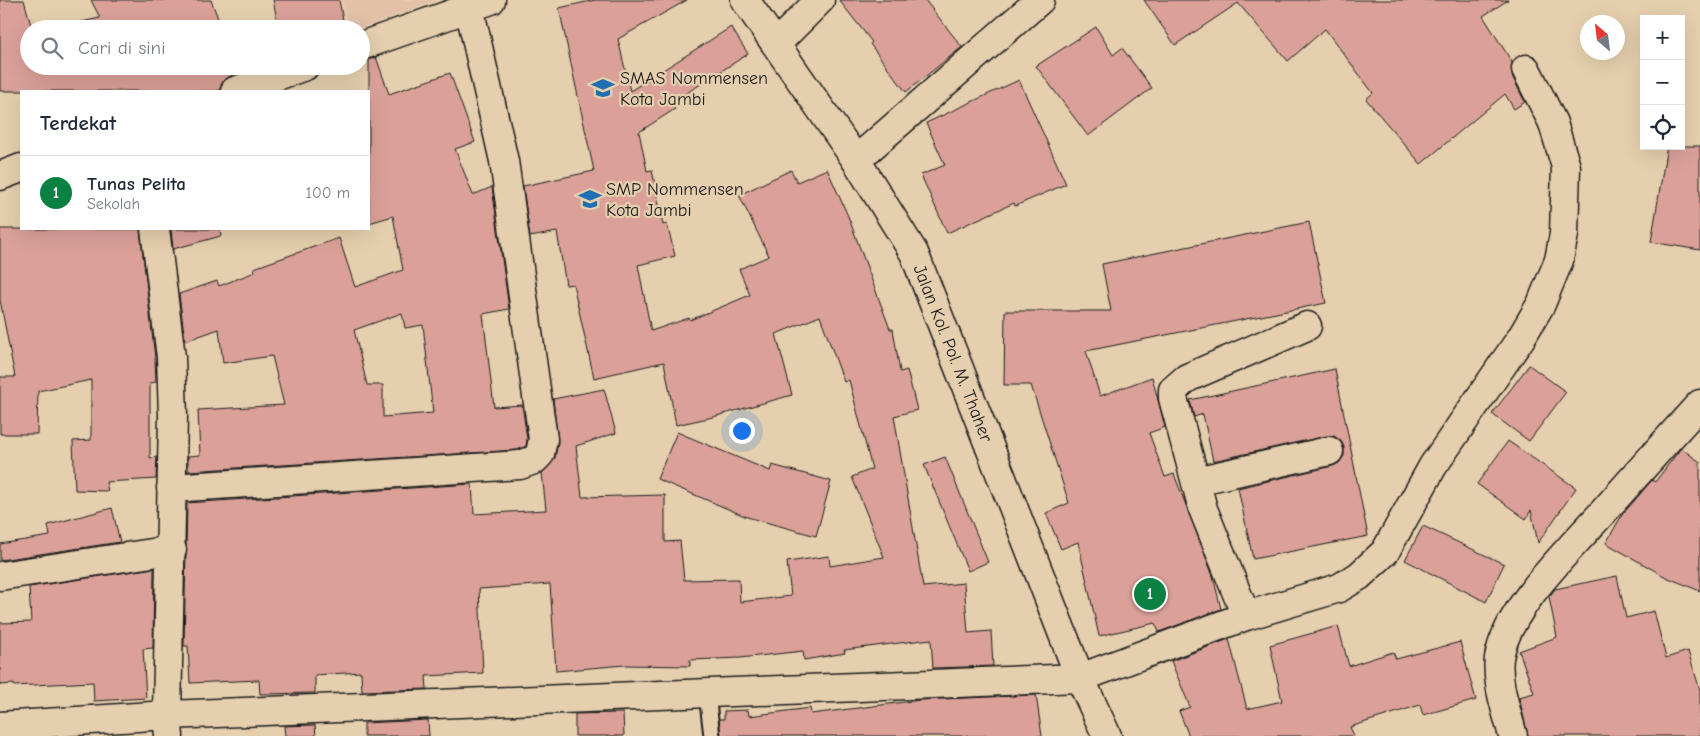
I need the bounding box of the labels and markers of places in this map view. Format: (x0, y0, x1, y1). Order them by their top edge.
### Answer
place label: SMAS Nommensen Kota Jambi (620, 68, 768, 110)
school or university icon: SMAS Nommensen Kota Jambi (590, 75, 616, 101)
place label: SMP Nommensen Kota Jambi (606, 179, 744, 221)
school or university icon: SMP Nommensen Kota Jambi (577, 186, 603, 212)
pin: 1 (1134, 575, 1166, 613)

